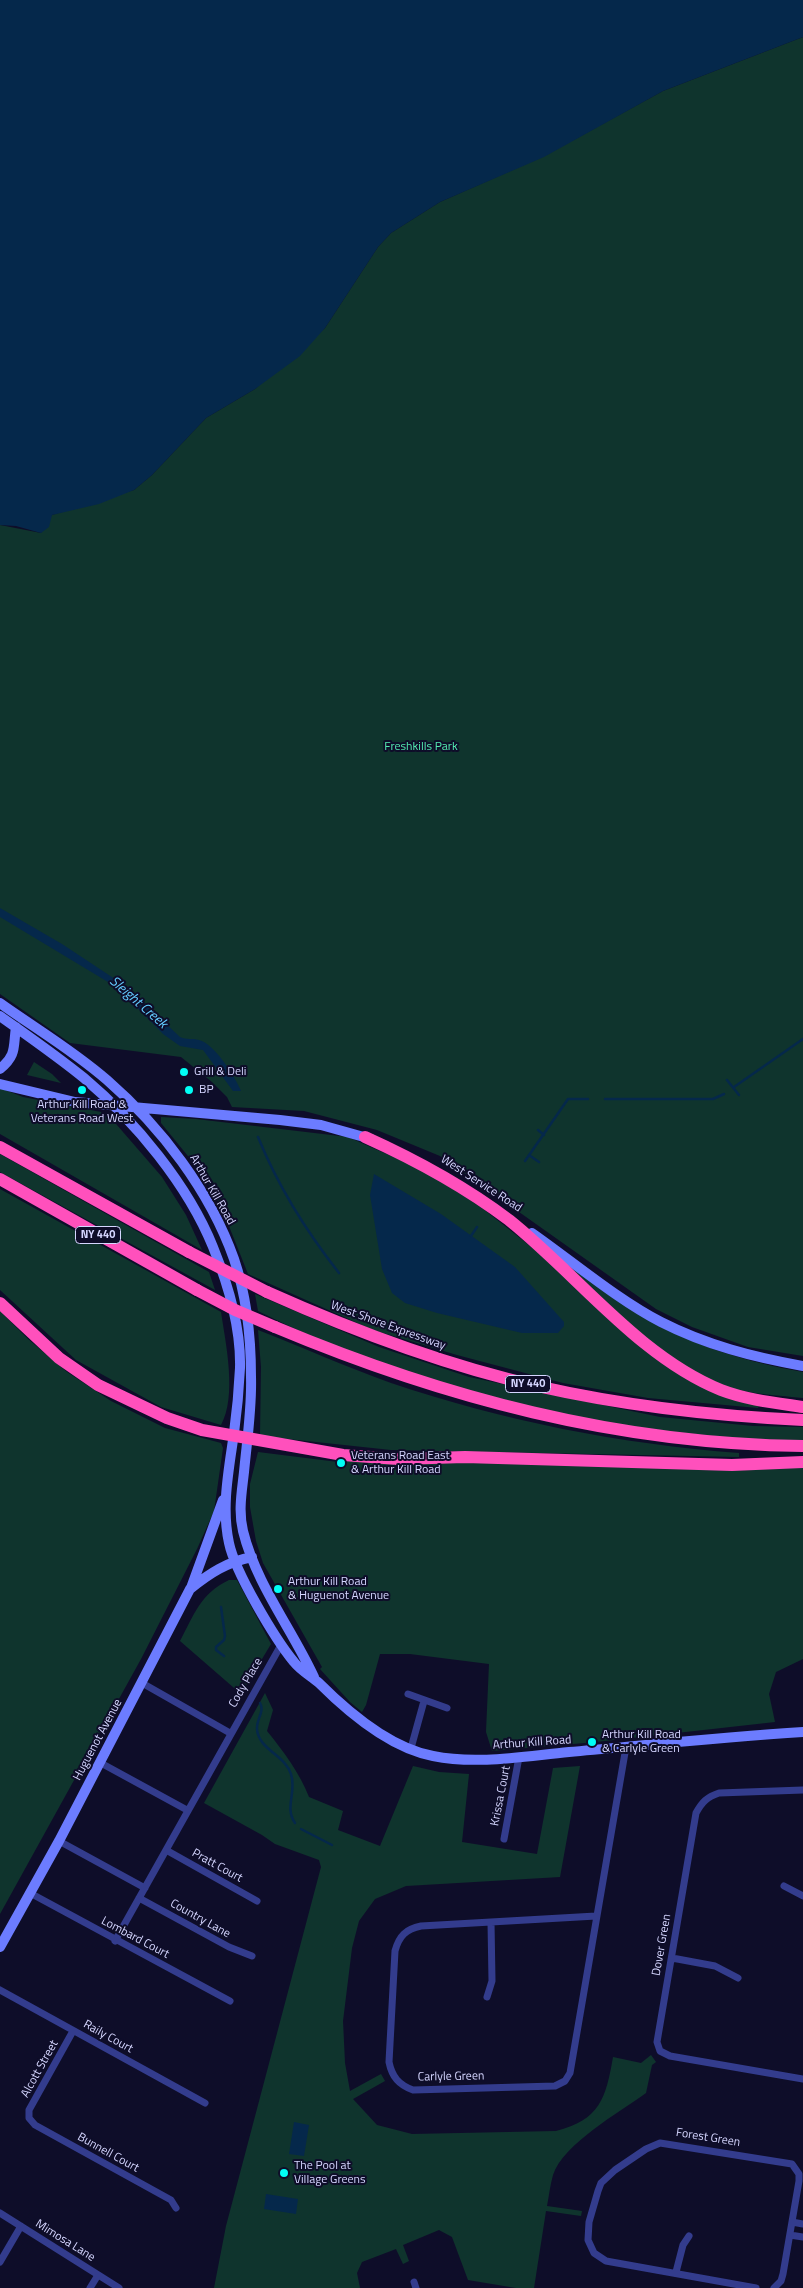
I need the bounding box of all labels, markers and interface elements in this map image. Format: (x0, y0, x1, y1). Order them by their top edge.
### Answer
park label: Freshkills Park (384, 740, 458, 754)
water label: Sleight Creek (106, 973, 170, 1033)
place label: Grill & Deli (194, 1065, 246, 1079)
marker: Grill & Deli (178, 1066, 190, 1078)
place label: BP (199, 1083, 214, 1097)
marker: Arthur Kill Road & Veterans Road West (76, 1084, 88, 1096)
marker: BP (183, 1084, 195, 1096)
place label: Arthur Kill Road & Veterans Road West (31, 1098, 133, 1126)
street label: Arthur Kill Road (186, 1152, 238, 1228)
street label: West Service Road (438, 1152, 524, 1216)
road number: NY 440 (76, 1226, 120, 1244)
street label: West Shore Expressway (329, 1298, 447, 1354)
road number: NY 440 (506, 1376, 550, 1392)
place label: Veterans Road East & Arthur Kill Road (351, 1449, 450, 1477)
marker: Veterans Road East & Arthur Kill Road (335, 1457, 347, 1469)
place label: Arthur Kill Road & Huguenot Avenue (288, 1575, 389, 1603)
marker: Arthur Kill Road & Huguenot Avenue (272, 1583, 284, 1595)
street label: Cody Place (226, 1656, 266, 1710)
street label: Huguenot Avenue (70, 1697, 126, 1783)
place label: Arthur Kill Road & Carlyle Green (602, 1728, 681, 1756)
street label: Arthur Kill Road (492, 1733, 572, 1753)
marker: Arthur Kill Road & Carlyle Green (586, 1736, 598, 1748)
street label: Krissa Court (488, 1765, 514, 1827)
street label: Pratt Court (189, 1846, 245, 1886)
street label: Country Lane (167, 1897, 233, 1941)
street label: Dover Green (649, 1913, 675, 1977)
street label: Lombard Court (99, 1914, 171, 1962)
street label: Raily Court (81, 2017, 135, 2057)
street label: Alcott Street (18, 2038, 62, 2100)
street label: Carlyle Green (418, 2069, 484, 2085)
street label: Forest Green (675, 2126, 741, 2150)
street label: Bunnell Court (75, 2130, 141, 2176)
place label: The Pool at Village Greens (294, 2159, 366, 2187)
marker: The Pool at Village Greens (278, 2167, 290, 2179)
street label: Mimosa Lane (33, 2217, 97, 2265)

